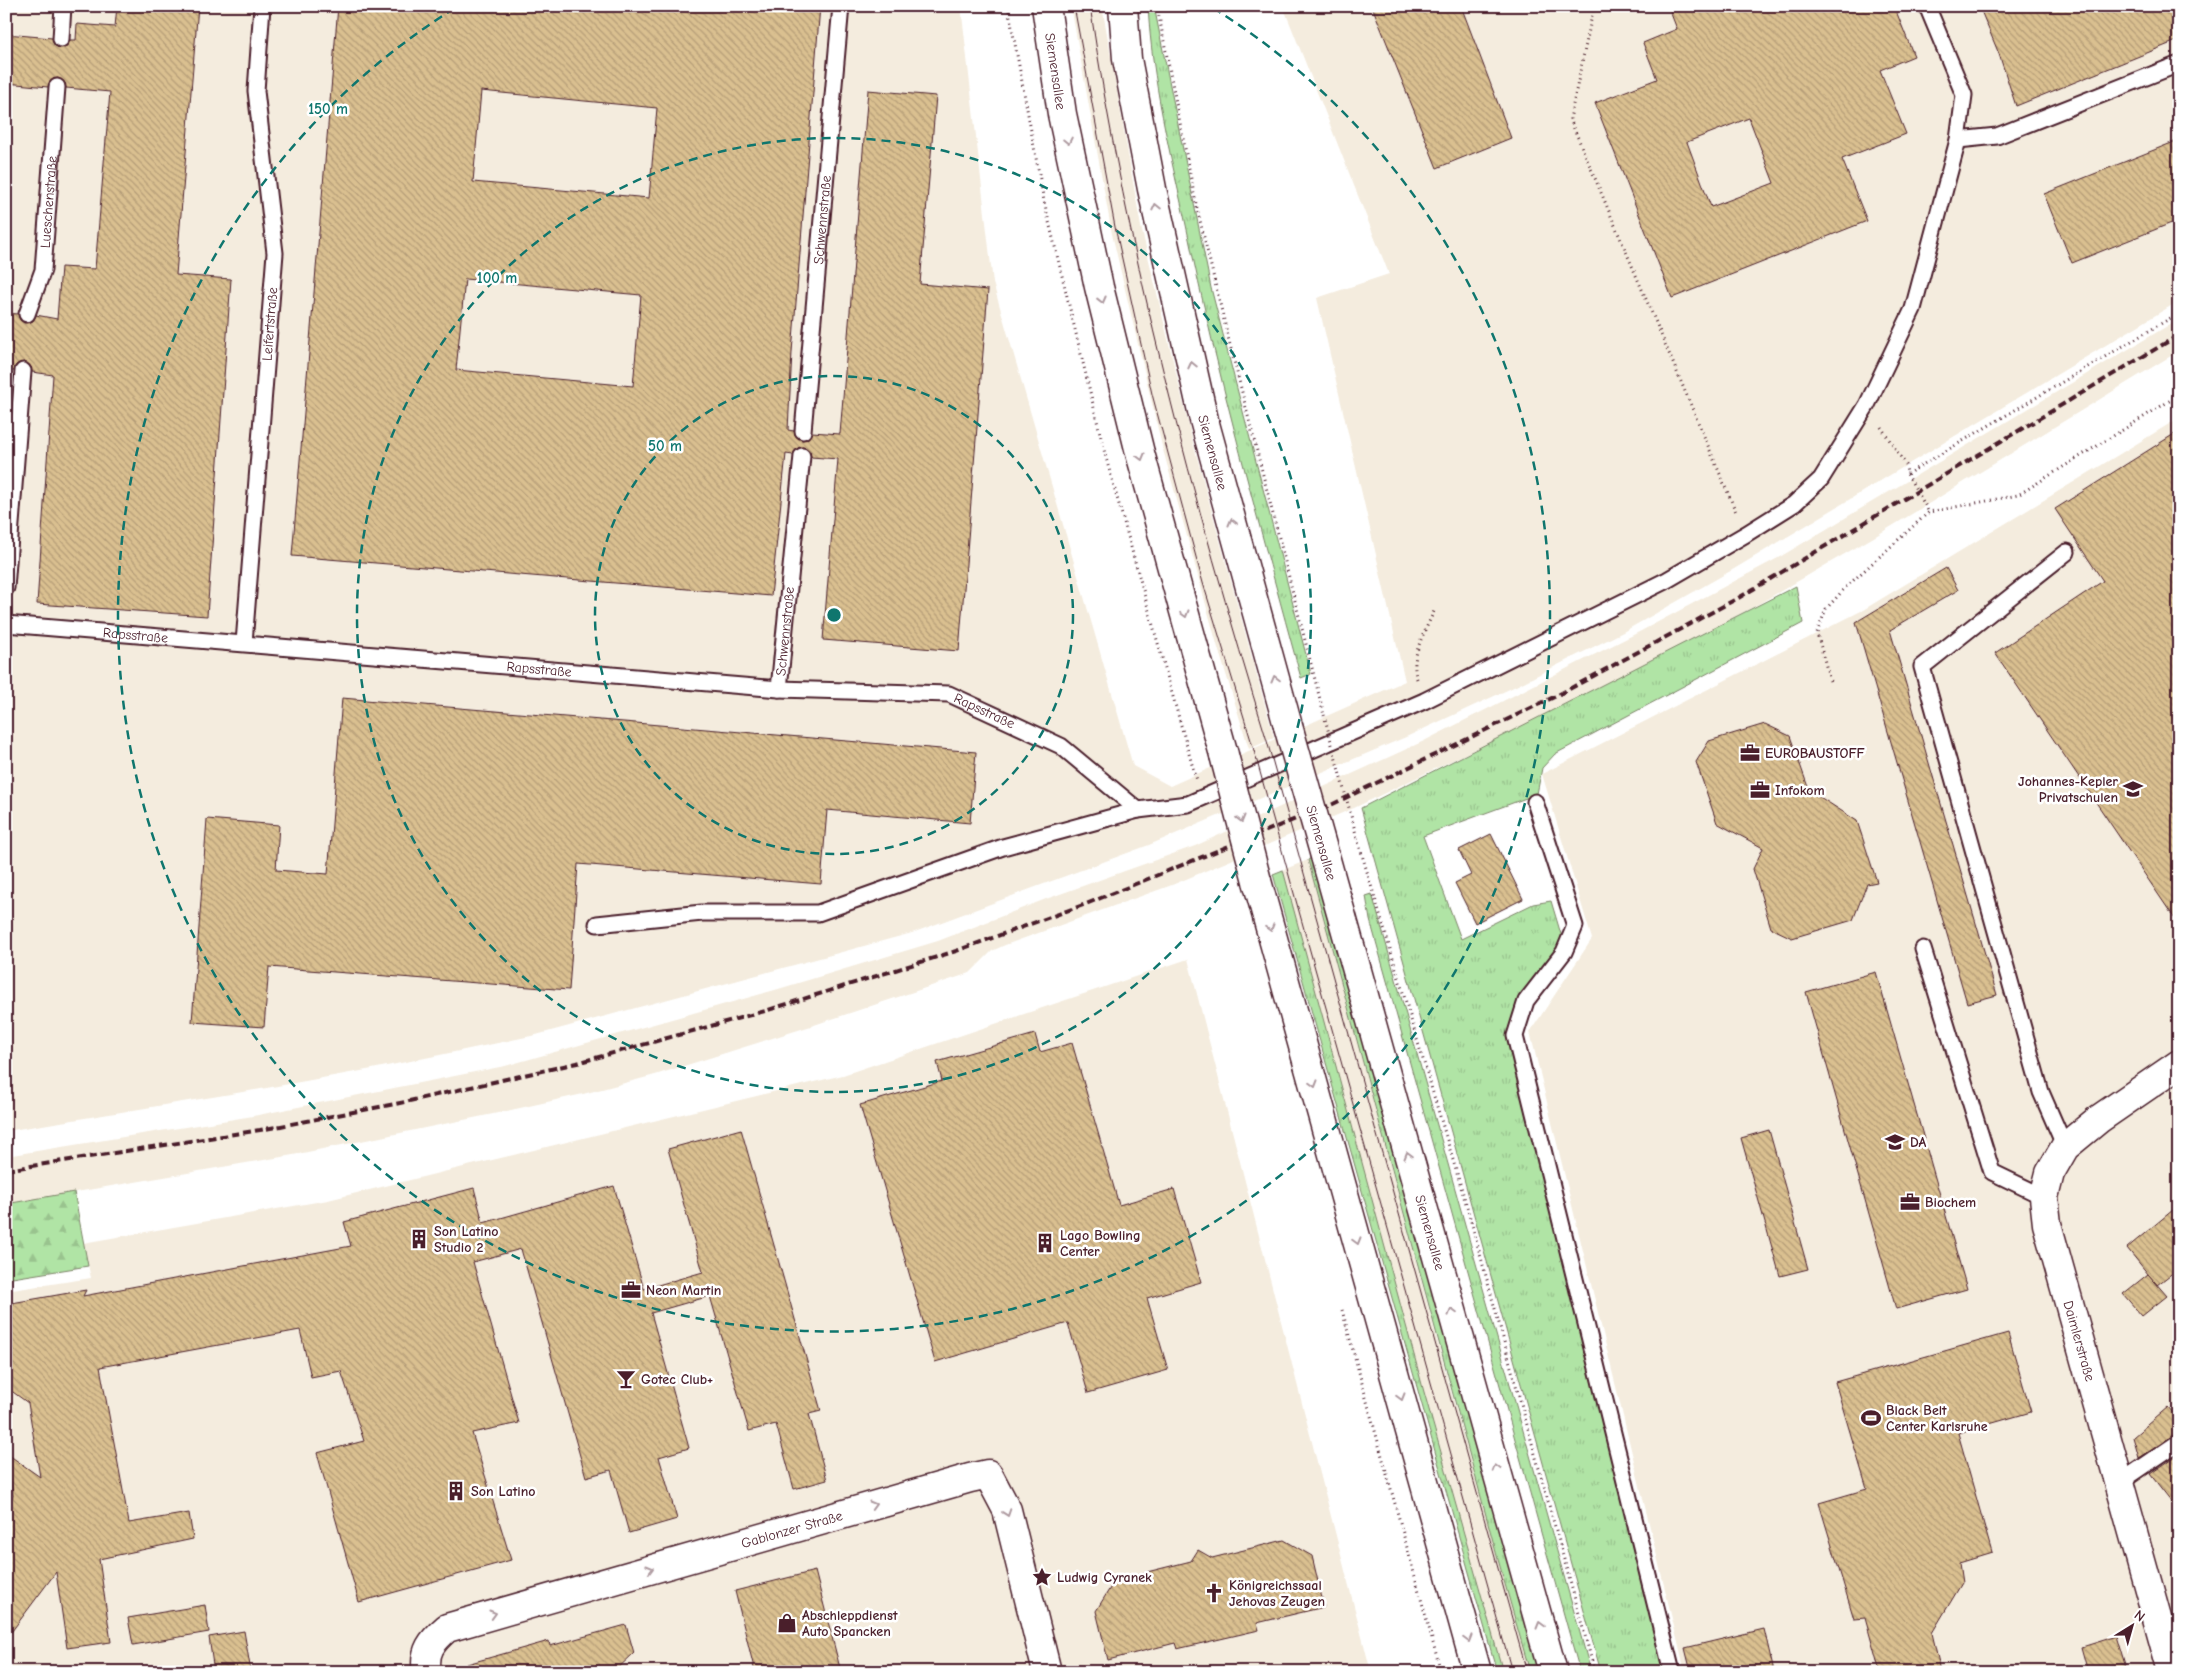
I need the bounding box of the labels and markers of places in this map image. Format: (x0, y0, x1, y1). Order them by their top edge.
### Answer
centre of rings (825, 606, 843, 624)
office icon: EUROBAUSTOFF (1739, 742, 1761, 764)
place label: EUROBAUSTOFF (1765, 745, 1866, 762)
place label: Johannes-Kepler Privatschulen (2018, 773, 2118, 806)
school or university icon: Johannes-Kepler Privatschulen (2122, 778, 2144, 800)
office icon: Infokom (1749, 779, 1771, 801)
place label: Infokom (1775, 782, 1825, 799)
school or university icon: DA (1884, 1131, 1906, 1153)
place label: DA (1910, 1134, 1927, 1151)
office icon: Biochem (1899, 1191, 1921, 1213)
place label: Biochem (1925, 1194, 1976, 1211)
place label: Son Latino Studio 2 (434, 1223, 499, 1256)
place label: Lago Bowling Center (1060, 1227, 1141, 1260)
building icon: Son Latino Studio 2 (408, 1228, 430, 1250)
building icon: Lago Bowling Center (1034, 1232, 1056, 1254)
office icon: Neon Martin (620, 1279, 642, 1301)
place label: Neon Martin (646, 1282, 721, 1299)
bar icon: Gotec Club+ (615, 1368, 637, 1390)
place label: Gotec Club+ (641, 1371, 713, 1388)
place label: Black Belt Center Karlsruhe (1886, 1402, 1988, 1435)
sports icon: Black Belt Center Karlsruhe (1860, 1407, 1882, 1429)
building icon: Son Latino (445, 1480, 467, 1502)
place label: Son Latino (471, 1483, 536, 1500)
place icon: Ludwig Cyranek (1031, 1566, 1053, 1588)
place label: Ludwig Cyranek (1057, 1569, 1152, 1586)
place label: Königreichssaal Jehovas Zeugen (1229, 1577, 1325, 1610)
church icon: Königreichssaal Jehovas Zeugen (1203, 1582, 1225, 1604)
place label: Abschleppdienst Auto Spancken (802, 1607, 898, 1640)
shop icon: Abschleppdienst Auto Spancken (776, 1612, 798, 1634)

